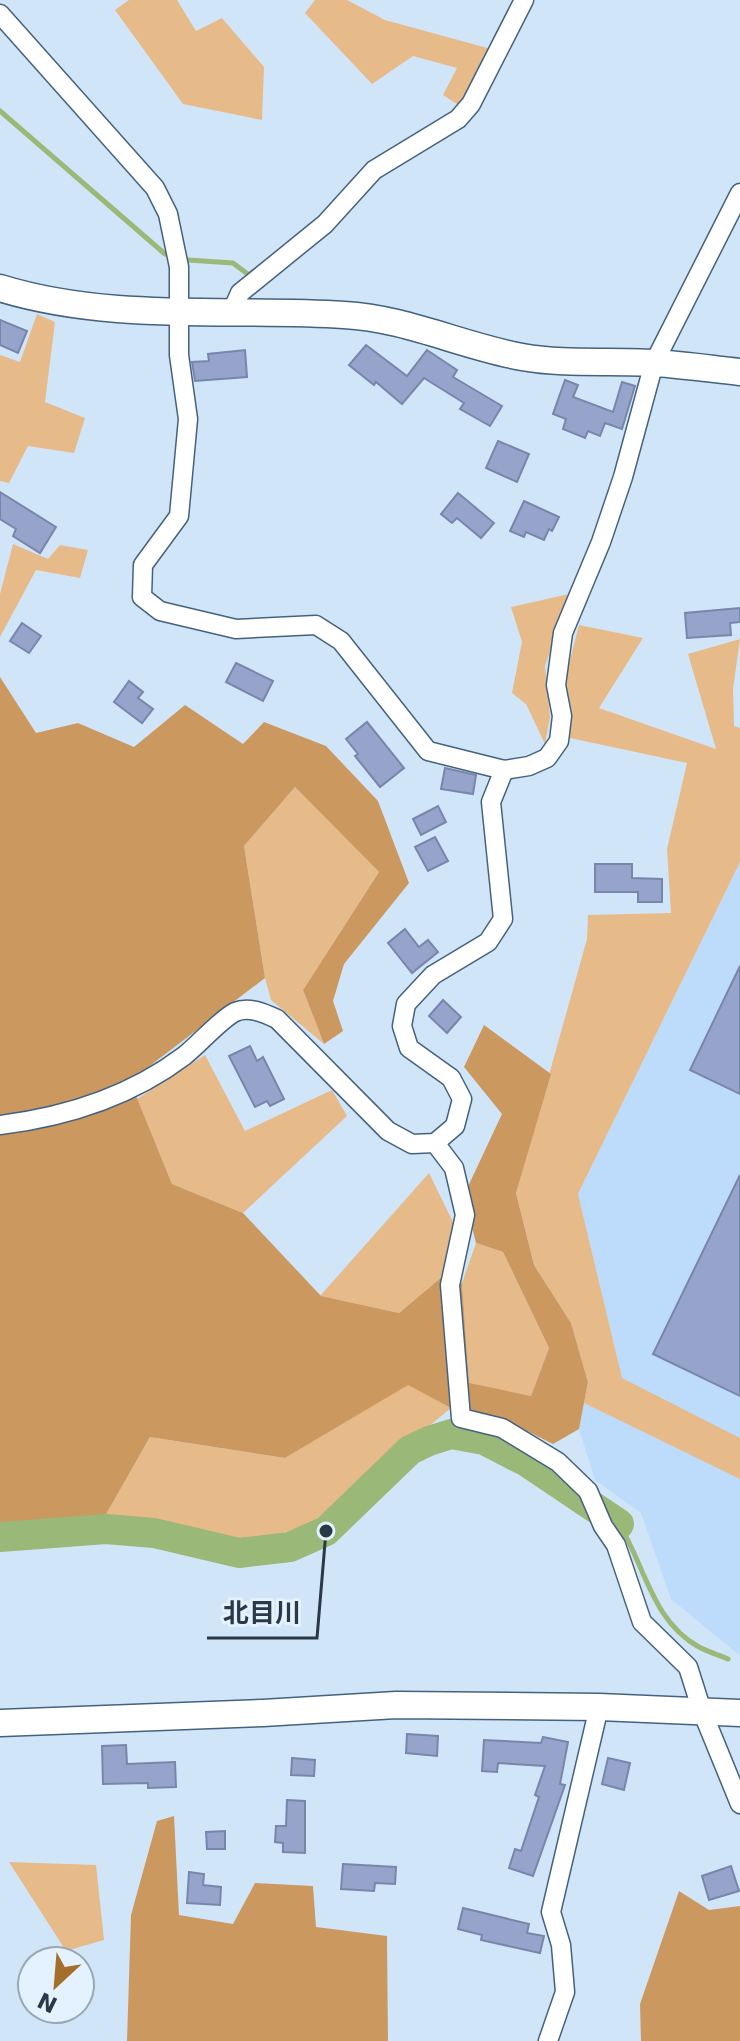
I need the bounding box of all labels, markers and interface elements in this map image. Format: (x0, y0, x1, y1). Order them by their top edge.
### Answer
callout: 北目川 (207, 1588, 317, 1638)
text: 北目川 (223, 1598, 301, 1628)
north arrow (16, 1945, 96, 2025)
text: N (34, 1987, 61, 2018)

